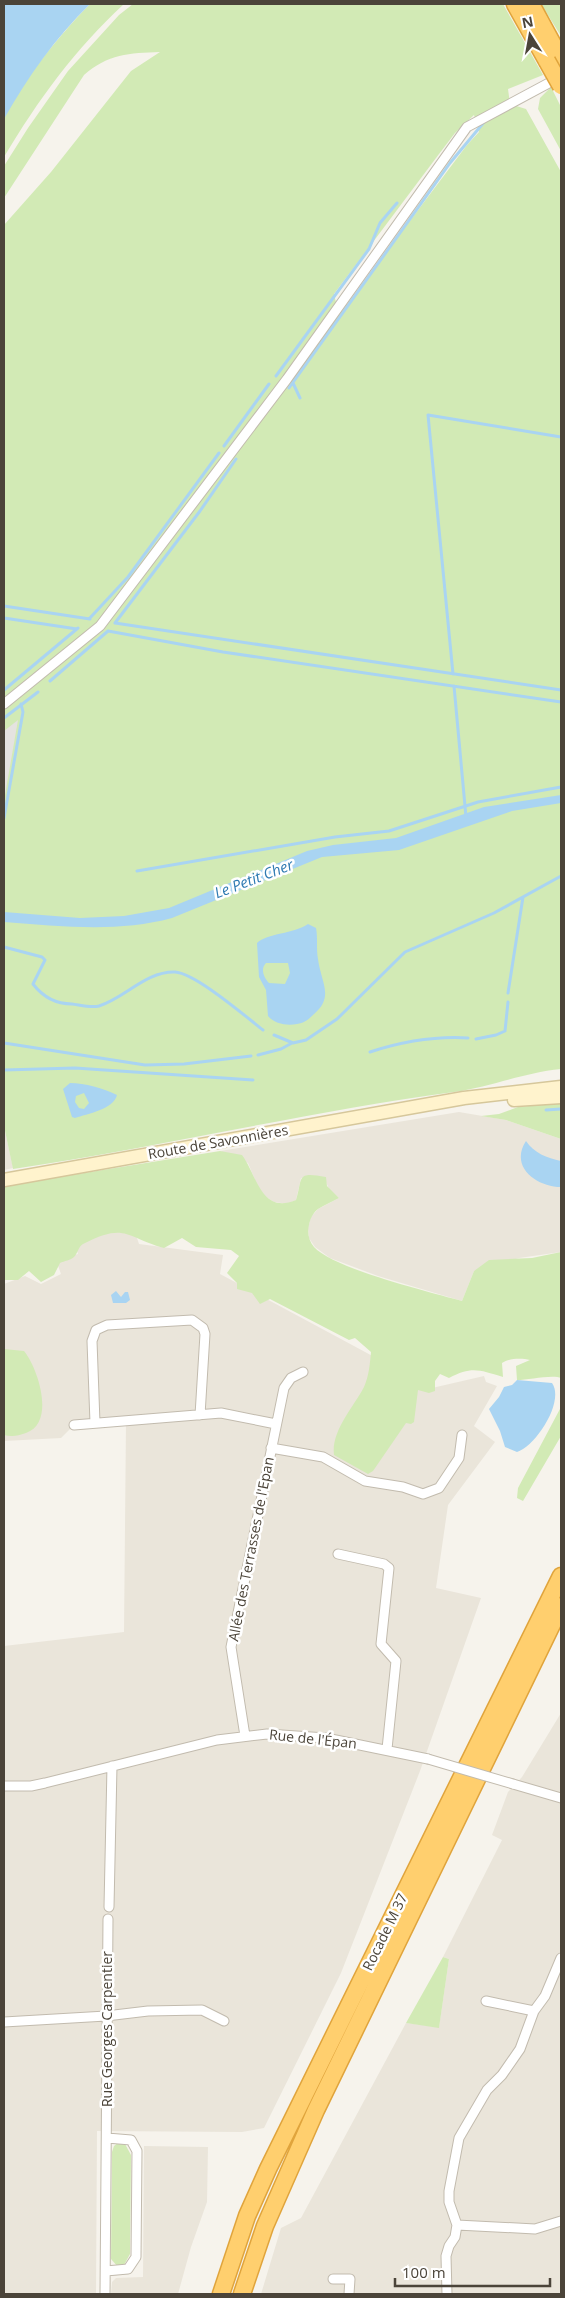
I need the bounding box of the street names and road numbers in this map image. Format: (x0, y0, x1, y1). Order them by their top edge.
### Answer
street label: Route de Savonnières (146, 1120, 290, 1163)
street label: Allée des Terrasses de l'Epan (223, 1455, 278, 1643)
street label: Rue de l'Épan (268, 1724, 358, 1753)
street label: Rocade M 37 (358, 1890, 411, 1974)
street label: Rue Georges Carpentier (97, 1951, 116, 2107)

